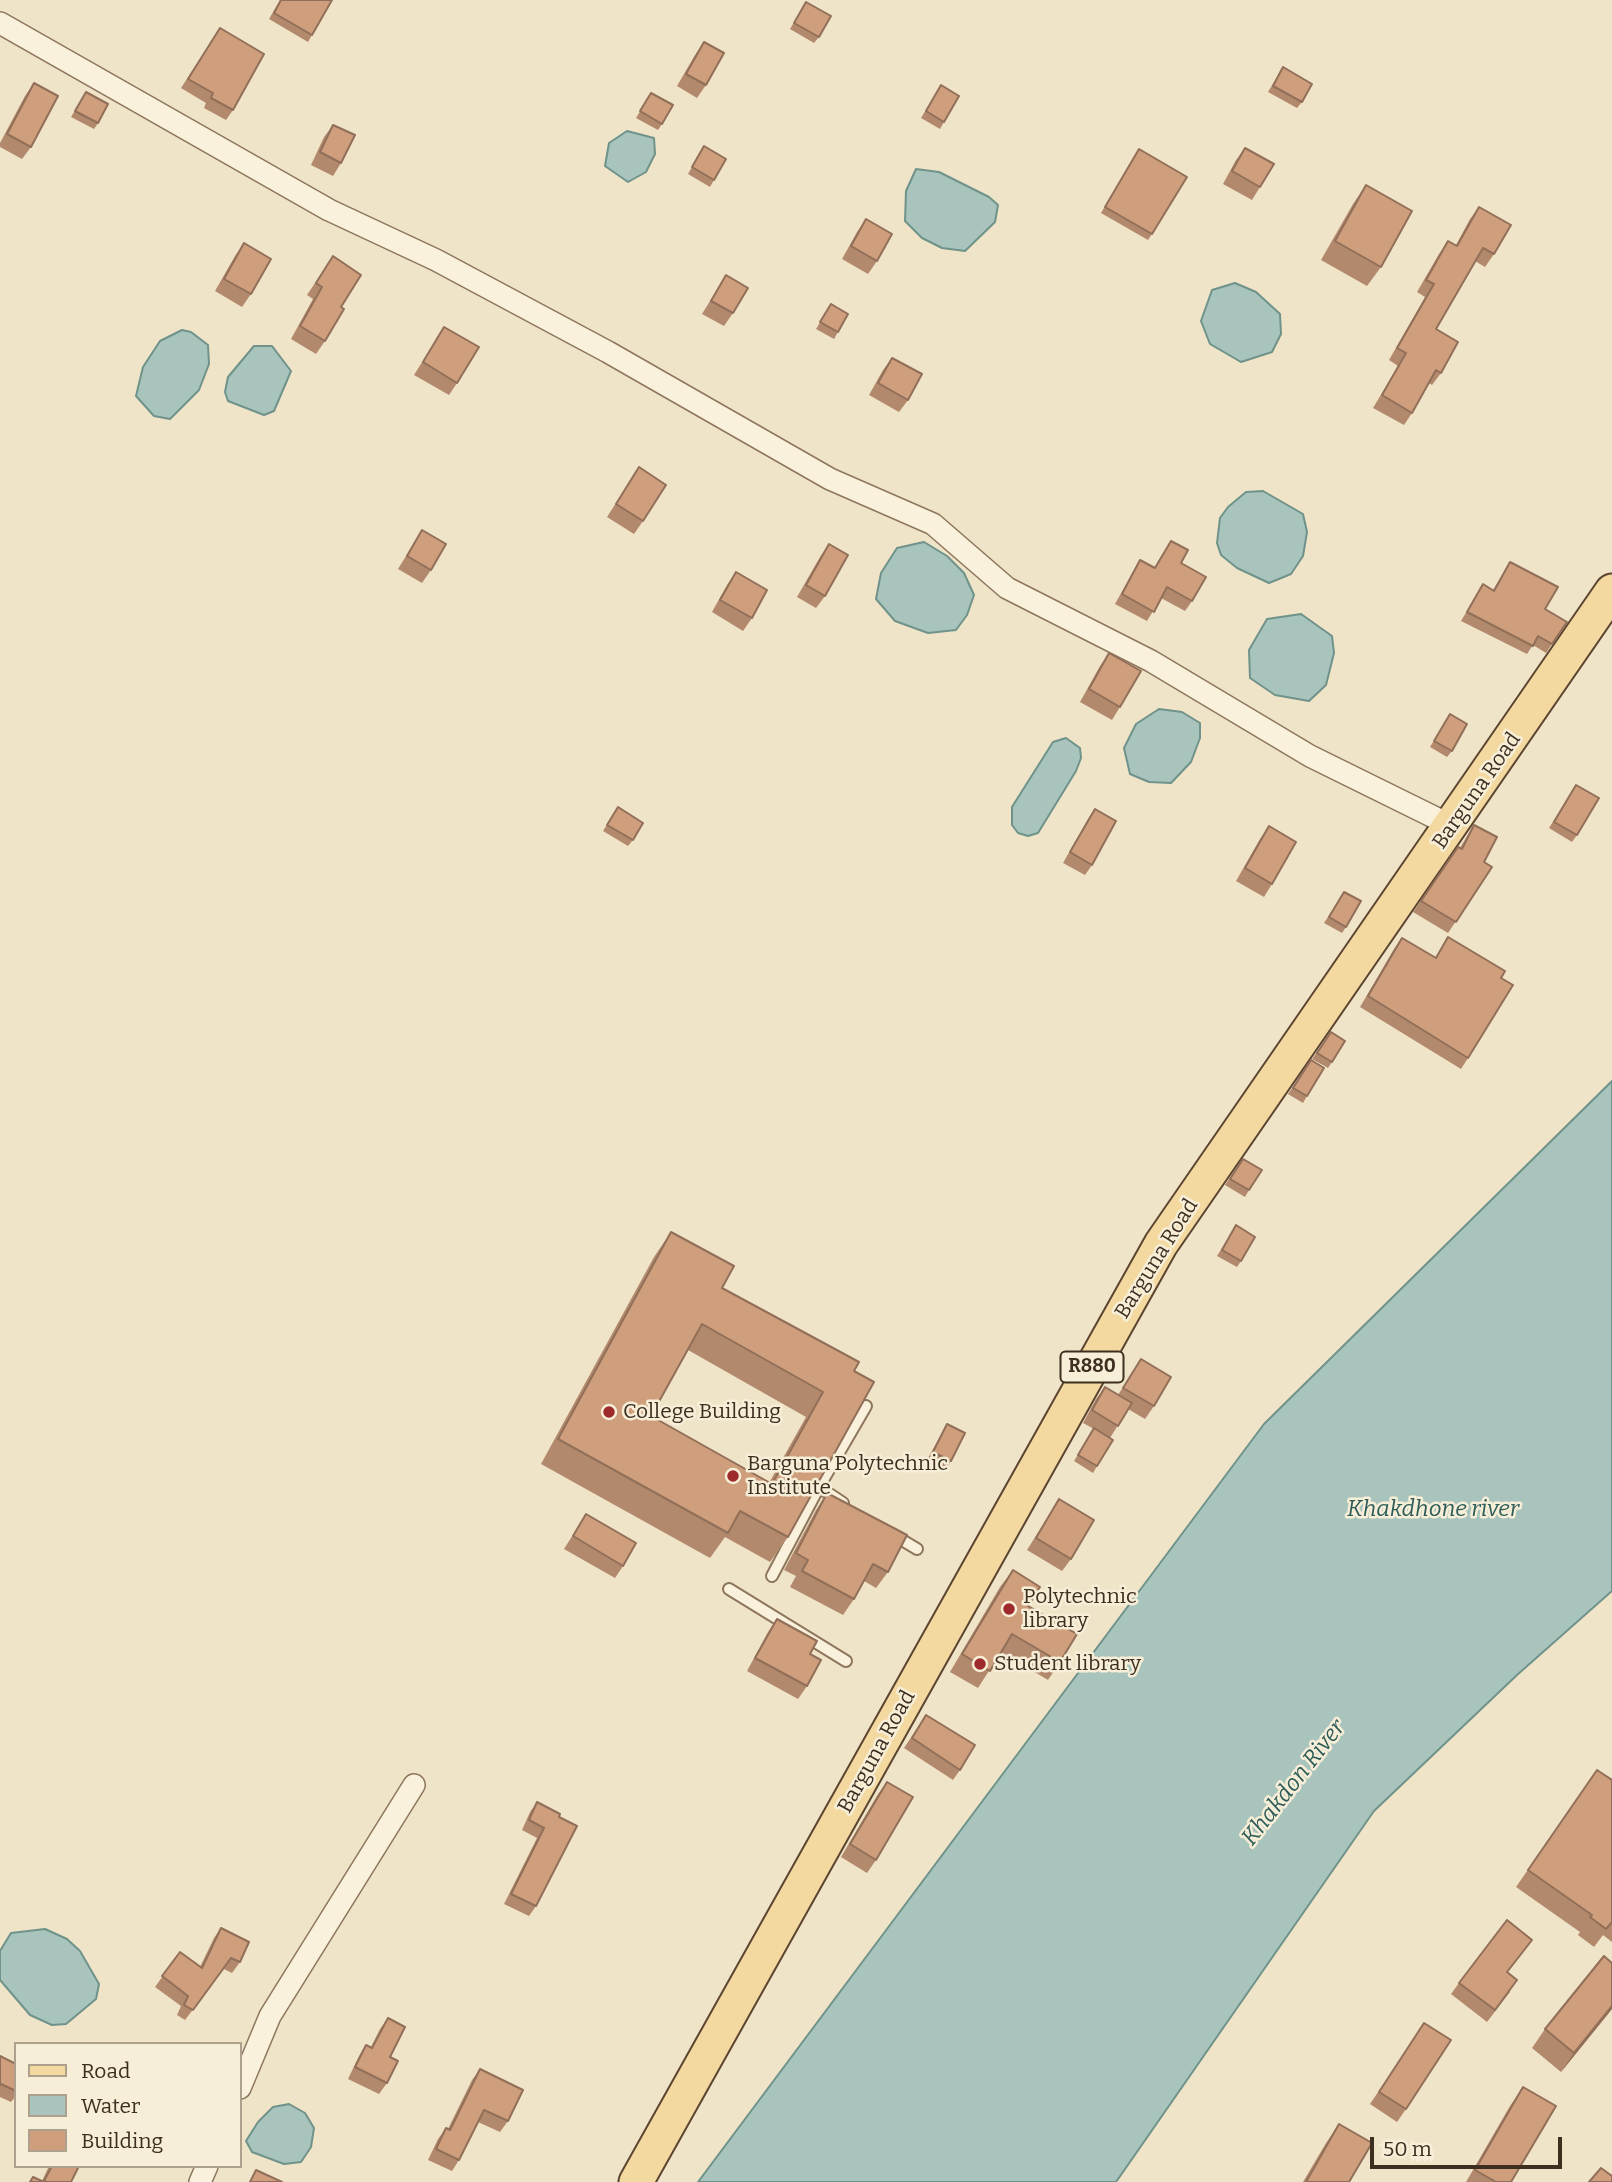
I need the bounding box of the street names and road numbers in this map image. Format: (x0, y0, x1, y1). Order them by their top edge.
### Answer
street label: Barguna Road (1428, 728, 1526, 854)
street label: Barguna Road (1110, 1194, 1204, 1324)
road number: R880 (1060, 1352, 1124, 1382)
street label: Barguna Road (833, 1686, 921, 1818)

